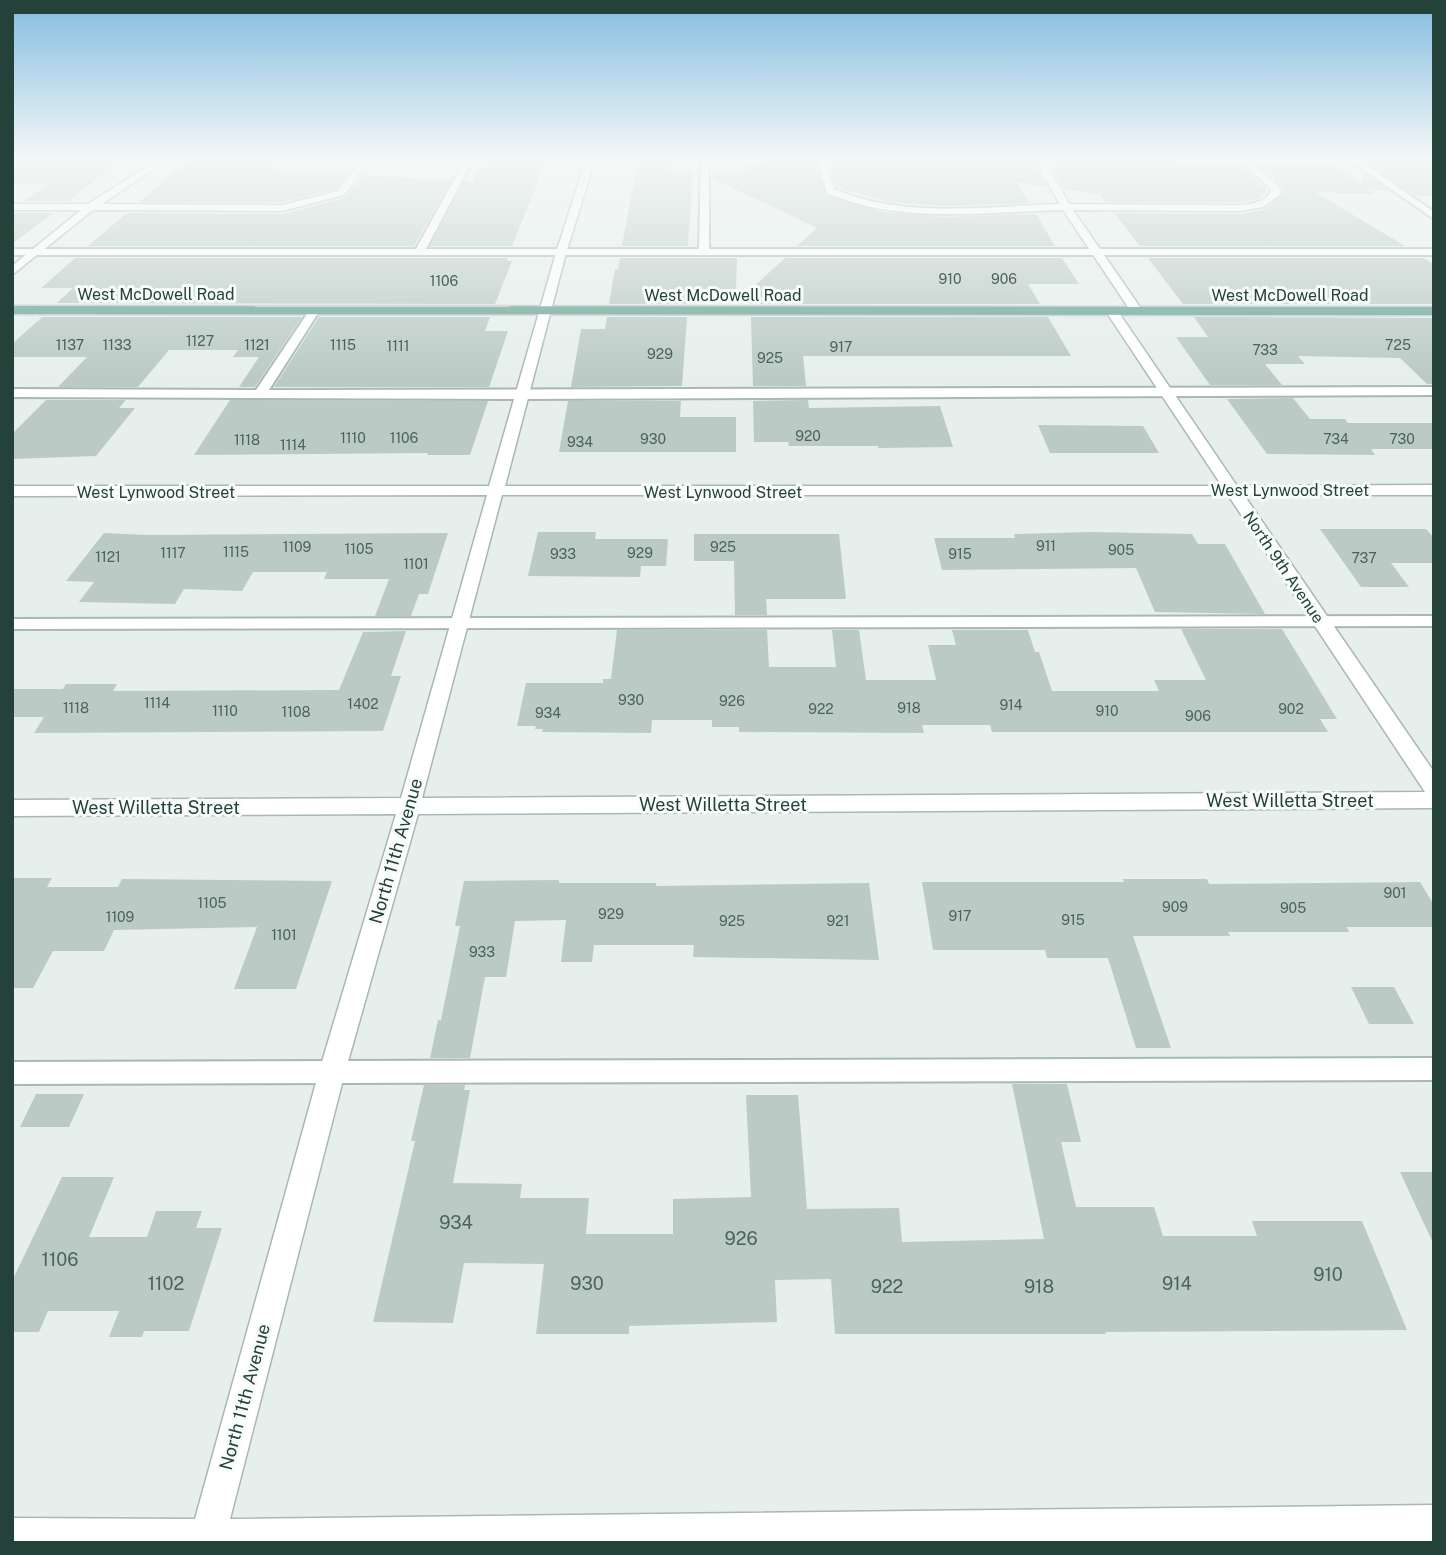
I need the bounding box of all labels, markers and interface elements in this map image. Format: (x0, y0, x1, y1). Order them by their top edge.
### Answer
house number: 910 (938, 271, 962, 287)
house number: 906 (991, 271, 1017, 287)
house number: 1106 (430, 273, 459, 289)
street label: West McDowell Road (78, 285, 234, 304)
street label: West McDowell Road (645, 286, 801, 305)
street label: West McDowell Road (1212, 286, 1368, 305)
house number: 1127 (186, 333, 214, 349)
house number: 1137 (56, 337, 84, 353)
house number: 1133 (103, 337, 132, 353)
house number: 1121 (244, 337, 270, 353)
house number: 1115 (330, 337, 356, 353)
house number: 725 (1385, 337, 1411, 353)
house number: 1111 (387, 338, 409, 354)
house number: 917 (830, 339, 852, 355)
house number: 733 (1252, 342, 1278, 358)
house number: 929 (647, 346, 673, 362)
house number: 925 (757, 350, 783, 366)
house number: 920 (795, 428, 821, 444)
house number: 1110 (340, 430, 366, 446)
house number: 1106 (390, 430, 419, 446)
house number: 930 (640, 431, 666, 447)
house number: 734 (1323, 431, 1349, 447)
house number: 730 (1389, 431, 1415, 447)
house number: 1118 (234, 432, 260, 448)
house number: 934 (567, 434, 593, 450)
house number: 1114 (280, 437, 306, 453)
street label: West Lynwood Street (1211, 481, 1369, 500)
street label: West Lynwood Street (77, 483, 235, 502)
street label: West Lynwood Street (644, 483, 802, 502)
street label: North 9th Avenue (1239, 508, 1328, 627)
house number: 911 (1036, 538, 1056, 554)
house number: 1109 (283, 539, 312, 555)
house number: 925 (710, 539, 736, 555)
house number: 1105 (345, 541, 373, 557)
house number: 905 (1108, 542, 1134, 558)
house number: 1115 (223, 544, 249, 560)
house number: 1117 (160, 545, 186, 561)
house number: 929 (627, 545, 653, 561)
house number: 933 (550, 546, 576, 562)
house number: 915 (948, 546, 972, 562)
house number: 1121 (95, 549, 121, 565)
house number: 737 (1351, 550, 1377, 566)
house number: 1101 (403, 556, 429, 572)
house number: 930 (618, 692, 644, 708)
house number: 926 (719, 693, 745, 709)
house number: 1114 (144, 695, 170, 711)
house number: 1402 (347, 696, 379, 712)
house number: 914 (999, 697, 1023, 713)
house number: 1118 (63, 700, 89, 716)
house number: 918 (897, 700, 921, 716)
house number: 922 (808, 701, 834, 717)
house number: 902 (1278, 701, 1304, 717)
house number: 1110 (212, 703, 238, 719)
house number: 910 (1095, 703, 1119, 719)
house number: 1108 (282, 704, 310, 720)
house number: 934 (535, 705, 561, 721)
house number: 906 (1185, 708, 1211, 724)
street label: North 11th Avenue (365, 776, 426, 926)
street label: West Willetta Street (1206, 790, 1374, 811)
street label: West Willetta Street (639, 794, 807, 815)
street label: West Willetta Street (72, 797, 240, 818)
house number: 901 (1384, 885, 1406, 901)
house number: 1105 (198, 895, 226, 911)
house number: 909 (1162, 899, 1188, 915)
house number: 905 (1280, 900, 1306, 916)
house number: 929 (598, 906, 624, 922)
house number: 917 (949, 908, 971, 924)
house number: 1109 (106, 909, 135, 925)
house number: 915 (1061, 912, 1085, 928)
house number: 925 (719, 913, 745, 929)
house number: 921 (827, 913, 849, 929)
house number: 1101 (271, 927, 297, 943)
house number: 933 (469, 944, 495, 960)
house number: 934 (439, 1212, 473, 1233)
house number: 926 (724, 1228, 758, 1249)
house number: 1106 (42, 1249, 78, 1270)
house number: 910 (1313, 1264, 1343, 1285)
house number: 1102 (148, 1273, 184, 1294)
house number: 930 (570, 1273, 604, 1294)
house number: 914 (1162, 1273, 1192, 1294)
house number: 922 (871, 1276, 903, 1297)
house number: 918 (1024, 1276, 1054, 1297)
street label: North 11th Avenue (215, 1322, 274, 1472)

